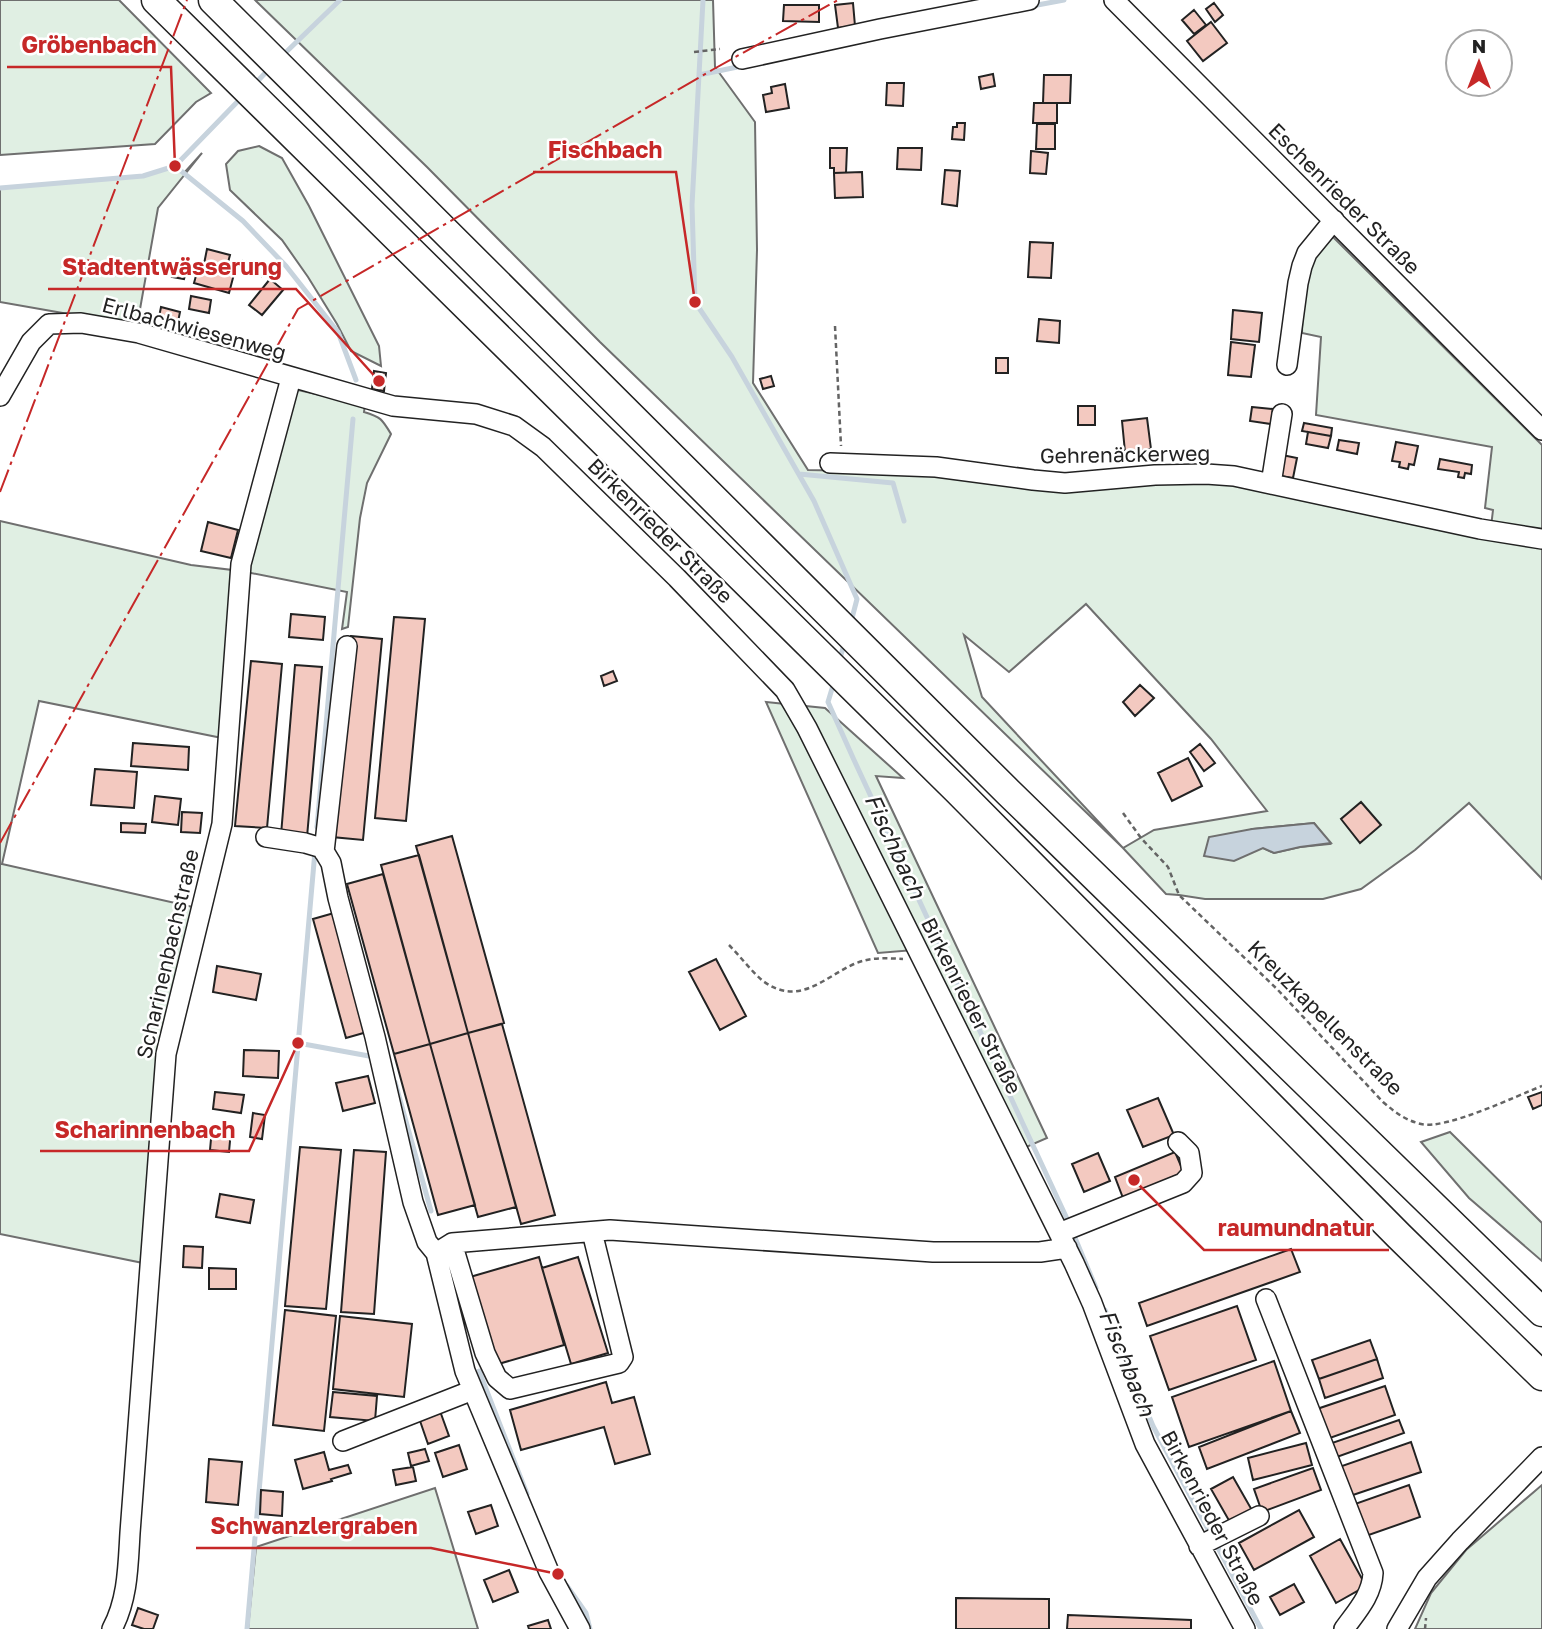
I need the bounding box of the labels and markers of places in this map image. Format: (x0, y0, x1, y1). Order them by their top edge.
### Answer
callout: Gröbenbach (7, 23, 171, 67)
callout: Fischbach (533, 128, 676, 172)
callout: Stadtentwässerung (48, 245, 296, 289)
callout: Scharinnenbach (40, 1107, 249, 1151)
callout: raumundnatur (1204, 1206, 1389, 1250)
callout: Schwanzlergraben (196, 1504, 431, 1548)

